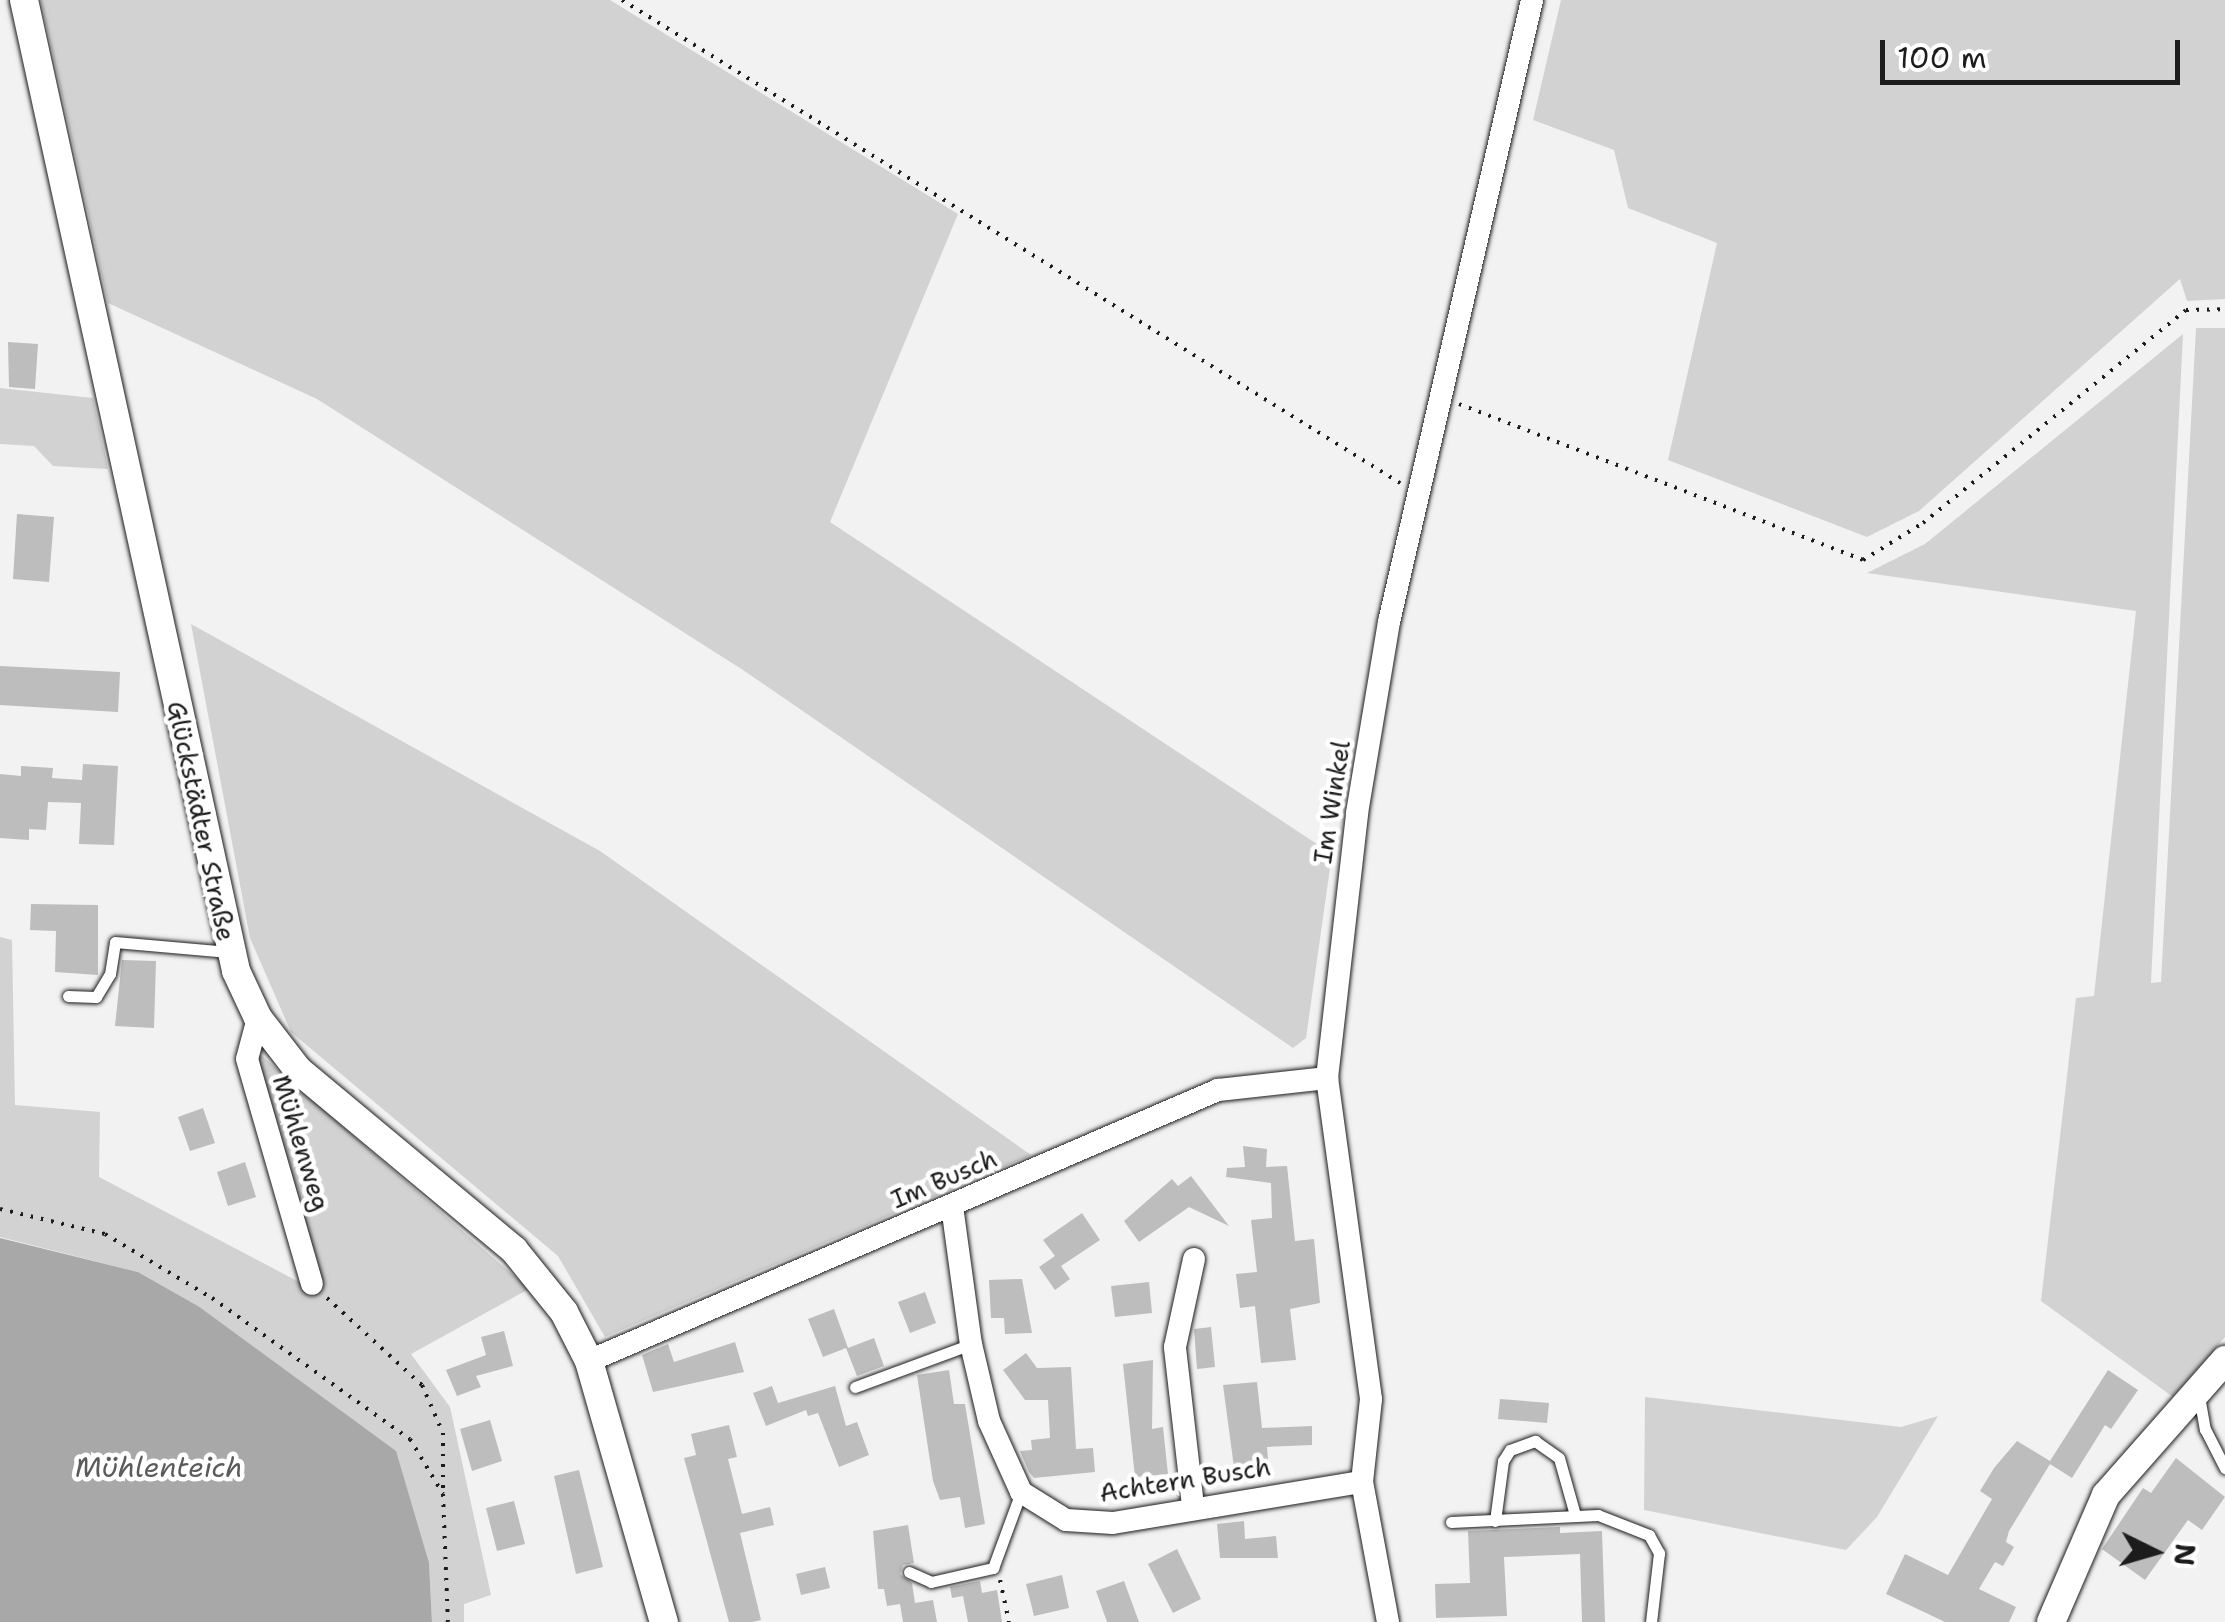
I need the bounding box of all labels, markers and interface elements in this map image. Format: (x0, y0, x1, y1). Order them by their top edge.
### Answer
scale bar (1885, 20, 2185, 82)
text: 100 m (1897, 37, 1987, 78)
street label: Glückstädter Straße (161, 698, 241, 944)
street label: Im Winkel (1307, 738, 1357, 866)
street label: Mühlenweg (266, 1071, 336, 1215)
street label: Im Busch (887, 1143, 1001, 1215)
water label: Mühlenteich (75, 1450, 243, 1484)
street label: Achtern Busch (1097, 1452, 1273, 1508)
north arrow (2105, 1502, 2205, 1602)
text: N (2165, 1542, 2205, 1567)

